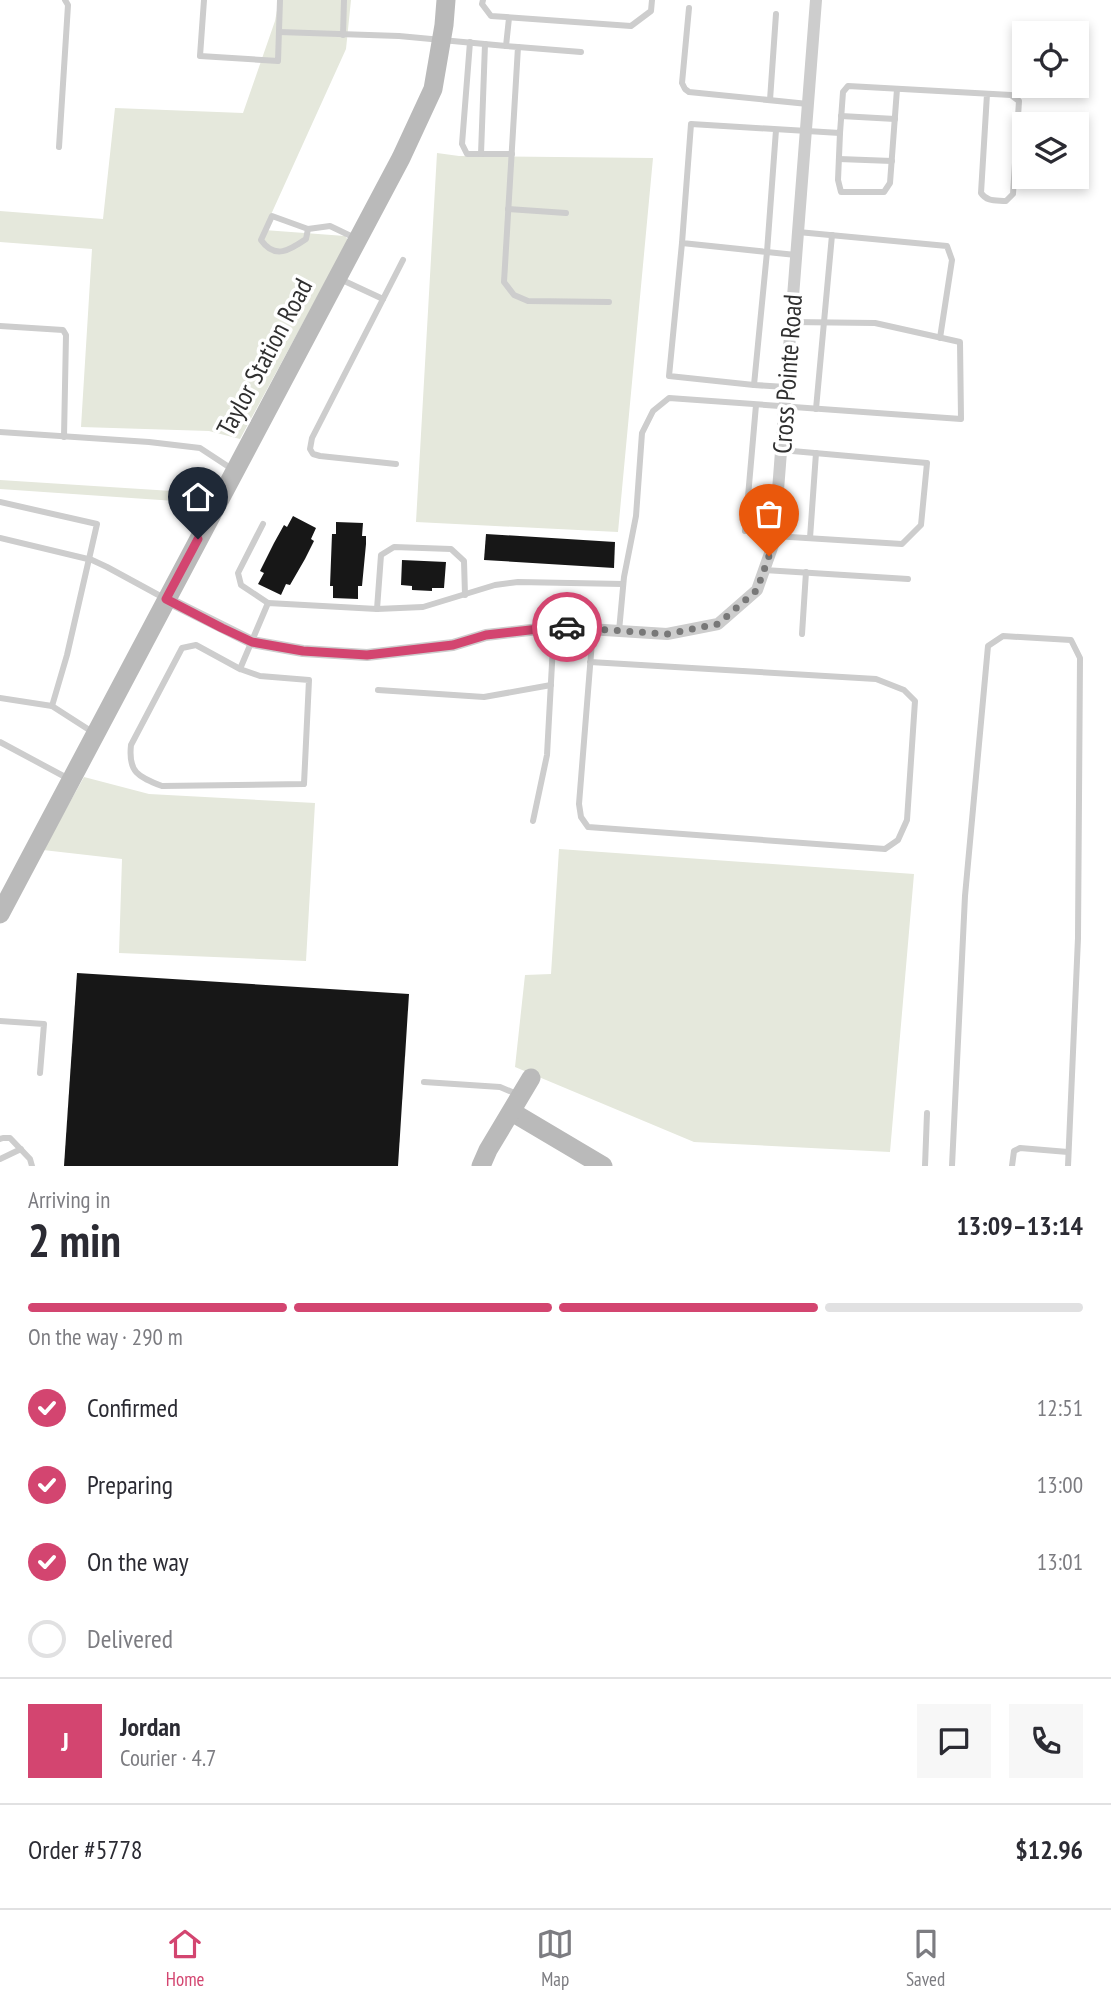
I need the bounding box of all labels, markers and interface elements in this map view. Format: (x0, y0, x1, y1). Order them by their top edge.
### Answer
map controls (1012, 21, 1089, 189)
button: locate (1012, 21, 1089, 98)
button: layers (1012, 112, 1089, 189)
street label: Taylor Station Road (209, 273, 319, 441)
street label: Cross Pointe Road (765, 293, 809, 455)
pin (168, 467, 228, 539)
icon: home (179, 478, 217, 516)
pin (739, 484, 799, 556)
icon: bag (750, 495, 788, 533)
courier (532, 592, 602, 662)
icon: car (548, 608, 586, 646)
text: Arriving in (28, 1185, 110, 1214)
text: 13:09–13:14 (956, 1209, 1083, 1242)
text: 2 min (28, 1210, 121, 1270)
text: On the way · 290 m (28, 1322, 183, 1351)
icon: check (28, 1389, 66, 1427)
text: Confirmed (87, 1391, 178, 1424)
text: 12:51 (1037, 1393, 1083, 1422)
icon: check (28, 1466, 66, 1504)
text: Preparing (87, 1468, 173, 1501)
text: 13:00 (1037, 1470, 1083, 1499)
icon: check (28, 1543, 66, 1581)
text: On the way (87, 1545, 189, 1578)
text: 13:01 (1037, 1547, 1083, 1576)
text: Delivered (87, 1622, 173, 1655)
button: chat (917, 1704, 991, 1778)
button: phone (1009, 1704, 1083, 1778)
text: Jordan (120, 1710, 181, 1743)
text: J (61, 1725, 69, 1758)
text: Courier · 4.7 (120, 1743, 216, 1772)
text: Order #5778 (28, 1833, 143, 1866)
text: $12.96 (1015, 1833, 1083, 1866)
tab: Home (166, 1925, 204, 1991)
tab: Map (536, 1925, 574, 1991)
tab: Saved (906, 1925, 945, 1991)

